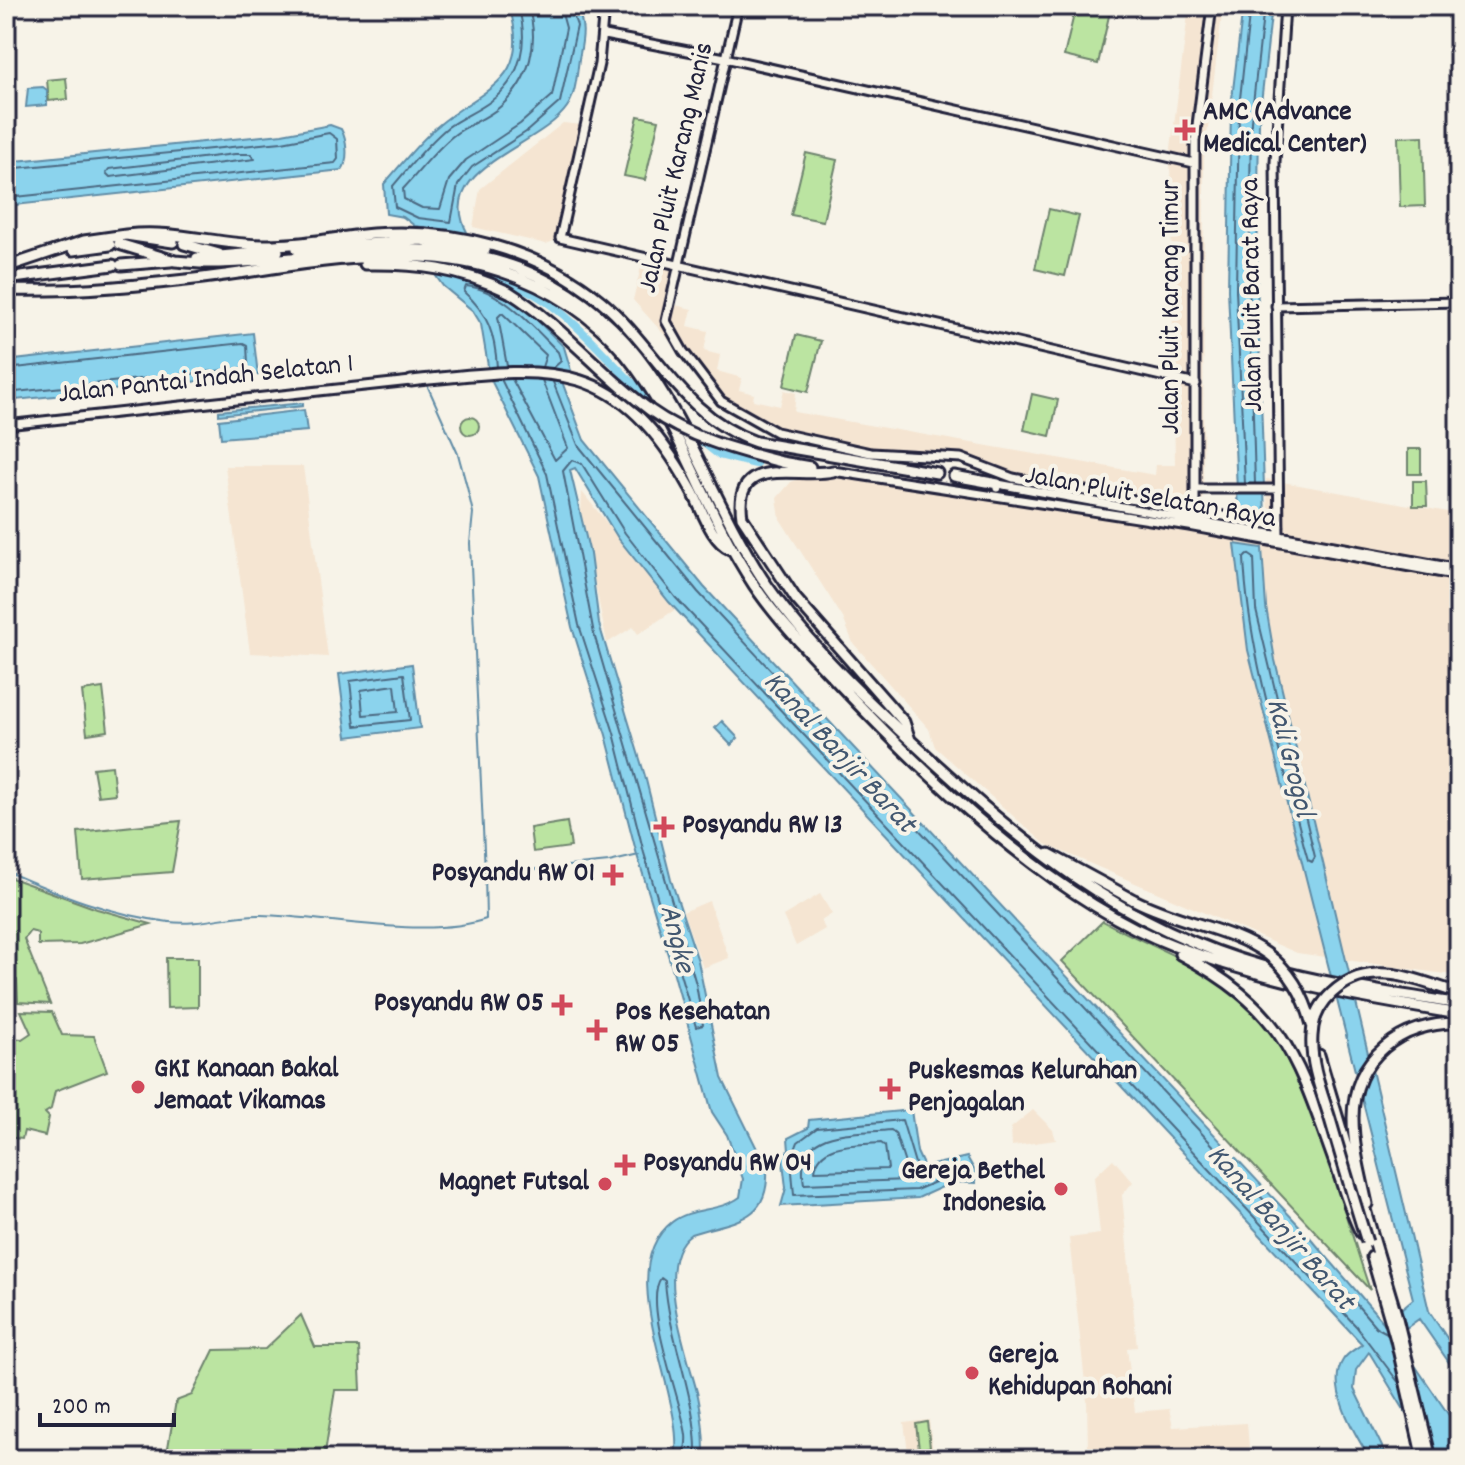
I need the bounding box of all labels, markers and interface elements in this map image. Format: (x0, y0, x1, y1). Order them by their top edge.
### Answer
street label: Jalan Pluit Karang Manis (630, 39, 726, 297)
place label: AMC (Advance Medical Center) (1203, 94, 1367, 166)
marker: AMC (Advance Medical Center) (1174, 119, 1196, 141)
street label: Jalan Pluit Barat Raya (1232, 177, 1276, 412)
street label: Jalan Pluit Karang Timur (1153, 179, 1193, 435)
street label: Jalan Pantai Indah Selatan 1 (56, 346, 356, 416)
street label: Jalan Pluit Selatan Raya (1021, 457, 1280, 541)
water label: Kanal Banjir Barat (751, 663, 927, 847)
water label: Kali Grogol (1253, 694, 1324, 825)
place label: Posyandu RW 13 (682, 807, 843, 847)
marker: Posyandu RW 13 (653, 816, 675, 838)
place label: Posyandu RW 01 (432, 855, 595, 895)
marker: Posyandu RW 01 (602, 864, 624, 886)
water label: Angke (646, 900, 705, 979)
place label: Posyandu RW 05 (374, 985, 544, 1025)
marker: Posyandu RW 05 (551, 994, 573, 1016)
place label: Pos Kesehatan RW 05 (615, 994, 770, 1066)
marker: Pos Kesehatan RW 05 (586, 1019, 608, 1041)
place label: GKI Kanaan Bakal Jemaat Vikamas (154, 1051, 339, 1123)
place label: Puskesmas Kelurahan Penjagalan (908, 1053, 1137, 1125)
marker: GKI Kanaan Bakal Jemaat Vikamas (129, 1078, 147, 1096)
marker: Puskesmas Kelurahan Penjagalan (879, 1078, 901, 1100)
water label: Kanal Banjir Barat (1195, 1136, 1365, 1324)
place label: Posyandu RW 04 (643, 1145, 812, 1185)
place label: Gereja Bethel Indonesia (901, 1153, 1046, 1225)
marker: Posyandu RW 04 (614, 1154, 636, 1176)
place label: Magnet Futsal (439, 1164, 589, 1204)
marker: Magnet Futsal (596, 1175, 614, 1193)
marker: Gereja Bethel Indonesia (1052, 1180, 1070, 1198)
place label: Gereja Kehidupan Rohani (988, 1337, 1172, 1409)
marker: Gereja Kehidupan Rohani (963, 1364, 981, 1382)
scale bar (40, 1377, 174, 1427)
text: 200 m (52, 1391, 111, 1425)

